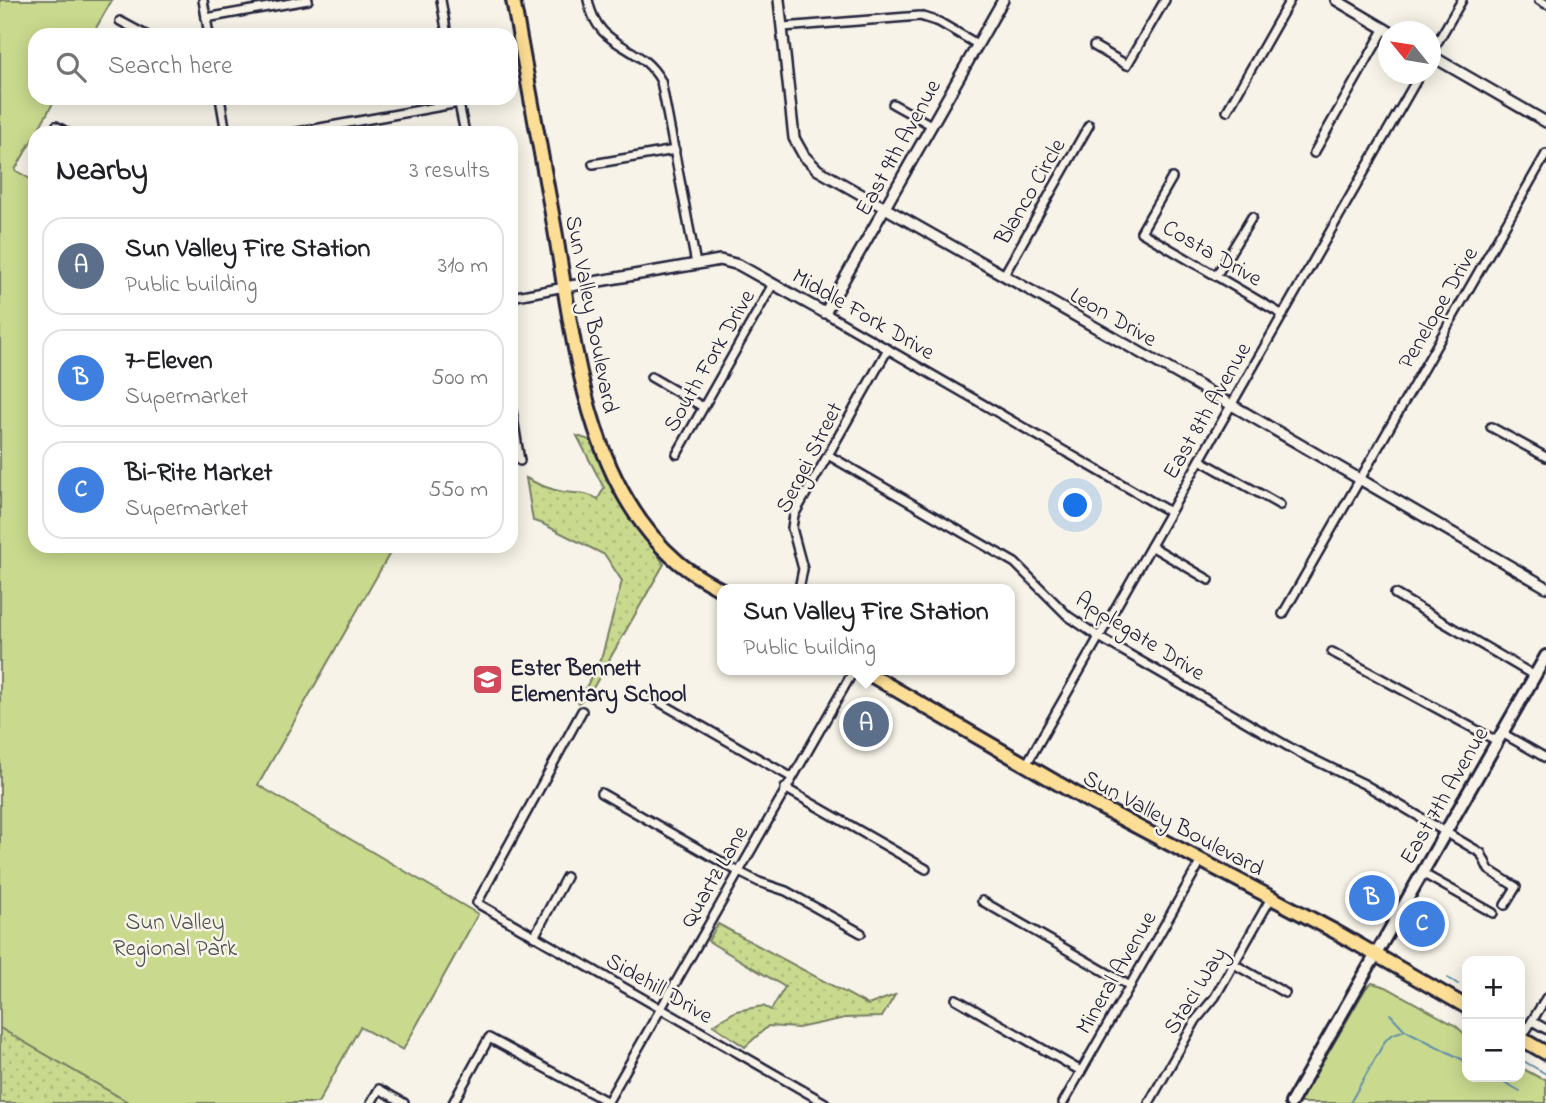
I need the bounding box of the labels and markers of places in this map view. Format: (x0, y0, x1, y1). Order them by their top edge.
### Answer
place label: Ester Bennett Elementary School (510, 653, 687, 714)
school or university icon: Ester Bennett Elementary School (470, 663, 504, 697)
pin: A (843, 698, 889, 750)
pin: B (1349, 872, 1395, 924)
pin: C (1399, 898, 1445, 950)

